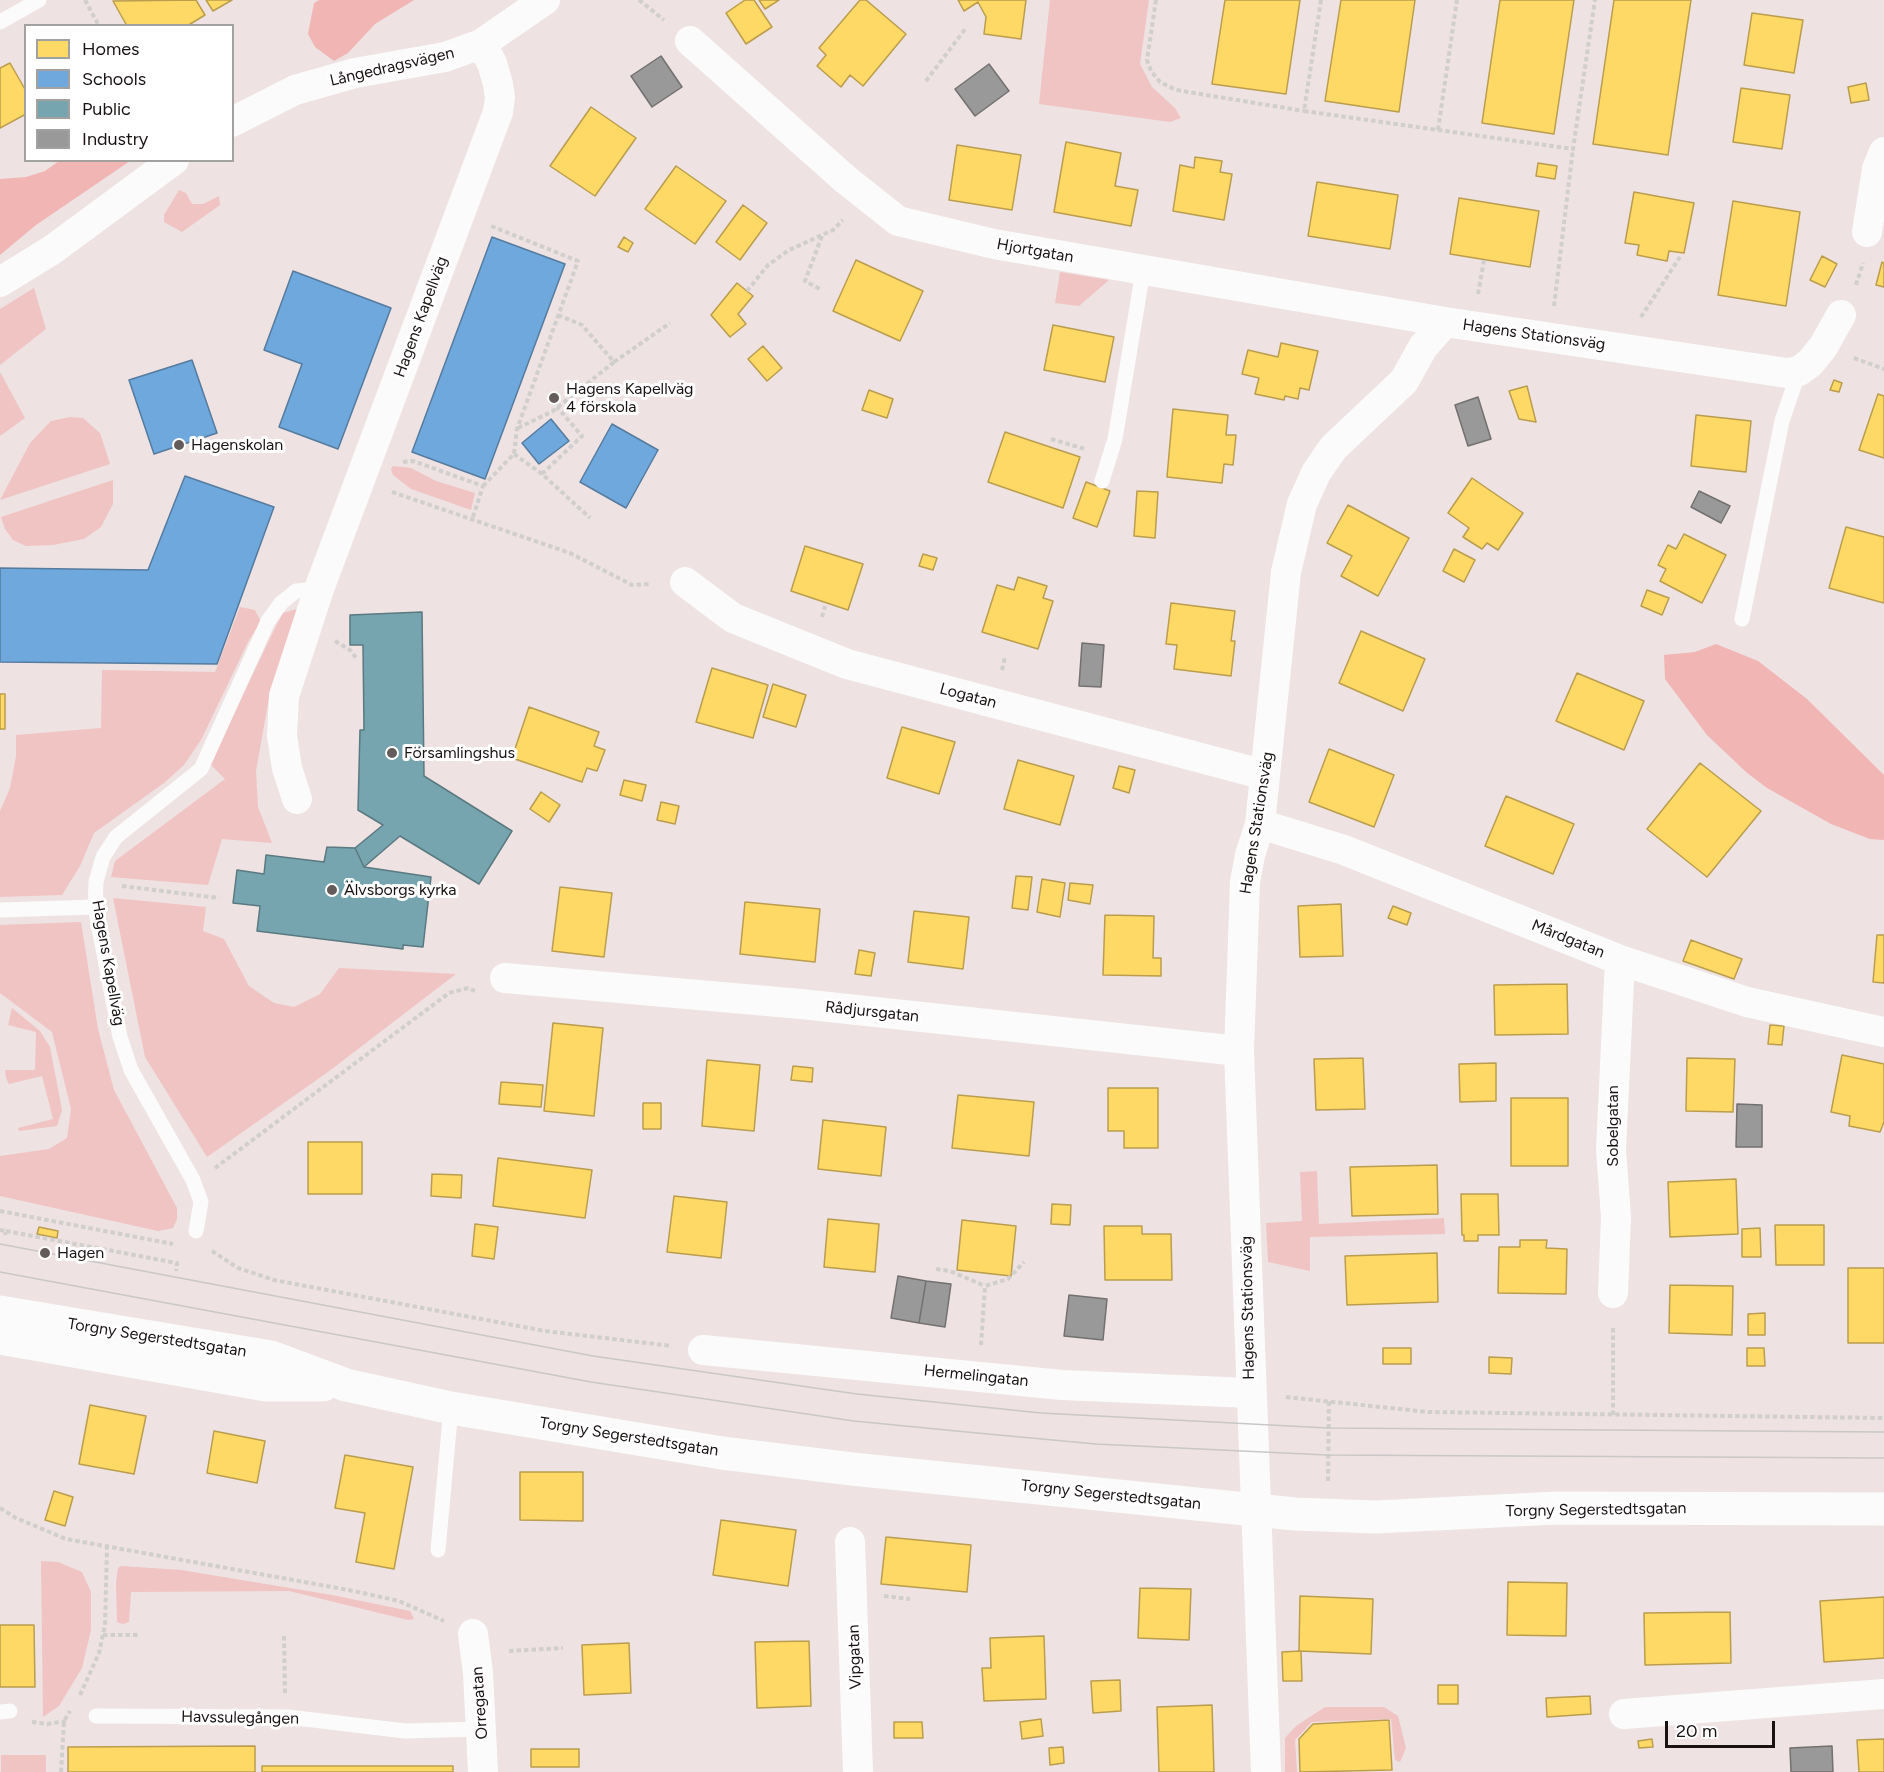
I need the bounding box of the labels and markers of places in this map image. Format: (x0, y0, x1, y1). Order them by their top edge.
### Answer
place label: Hagens Kapellväg 4 förskola (566, 379, 694, 417)
marker: Hagens Kapellväg 4 förskola (547, 391, 561, 405)
place label: Hagenskolan (191, 435, 283, 455)
marker: Hagenskolan (172, 438, 186, 452)
place label: Församlingshus (404, 743, 515, 763)
marker: Församlingshus (385, 746, 399, 760)
place label: Älvsborgs kyrka (344, 880, 456, 900)
marker: Älvsborgs kyrka (325, 883, 339, 897)
place label: Hagen (57, 1243, 104, 1263)
marker: Hagen (38, 1246, 52, 1260)

